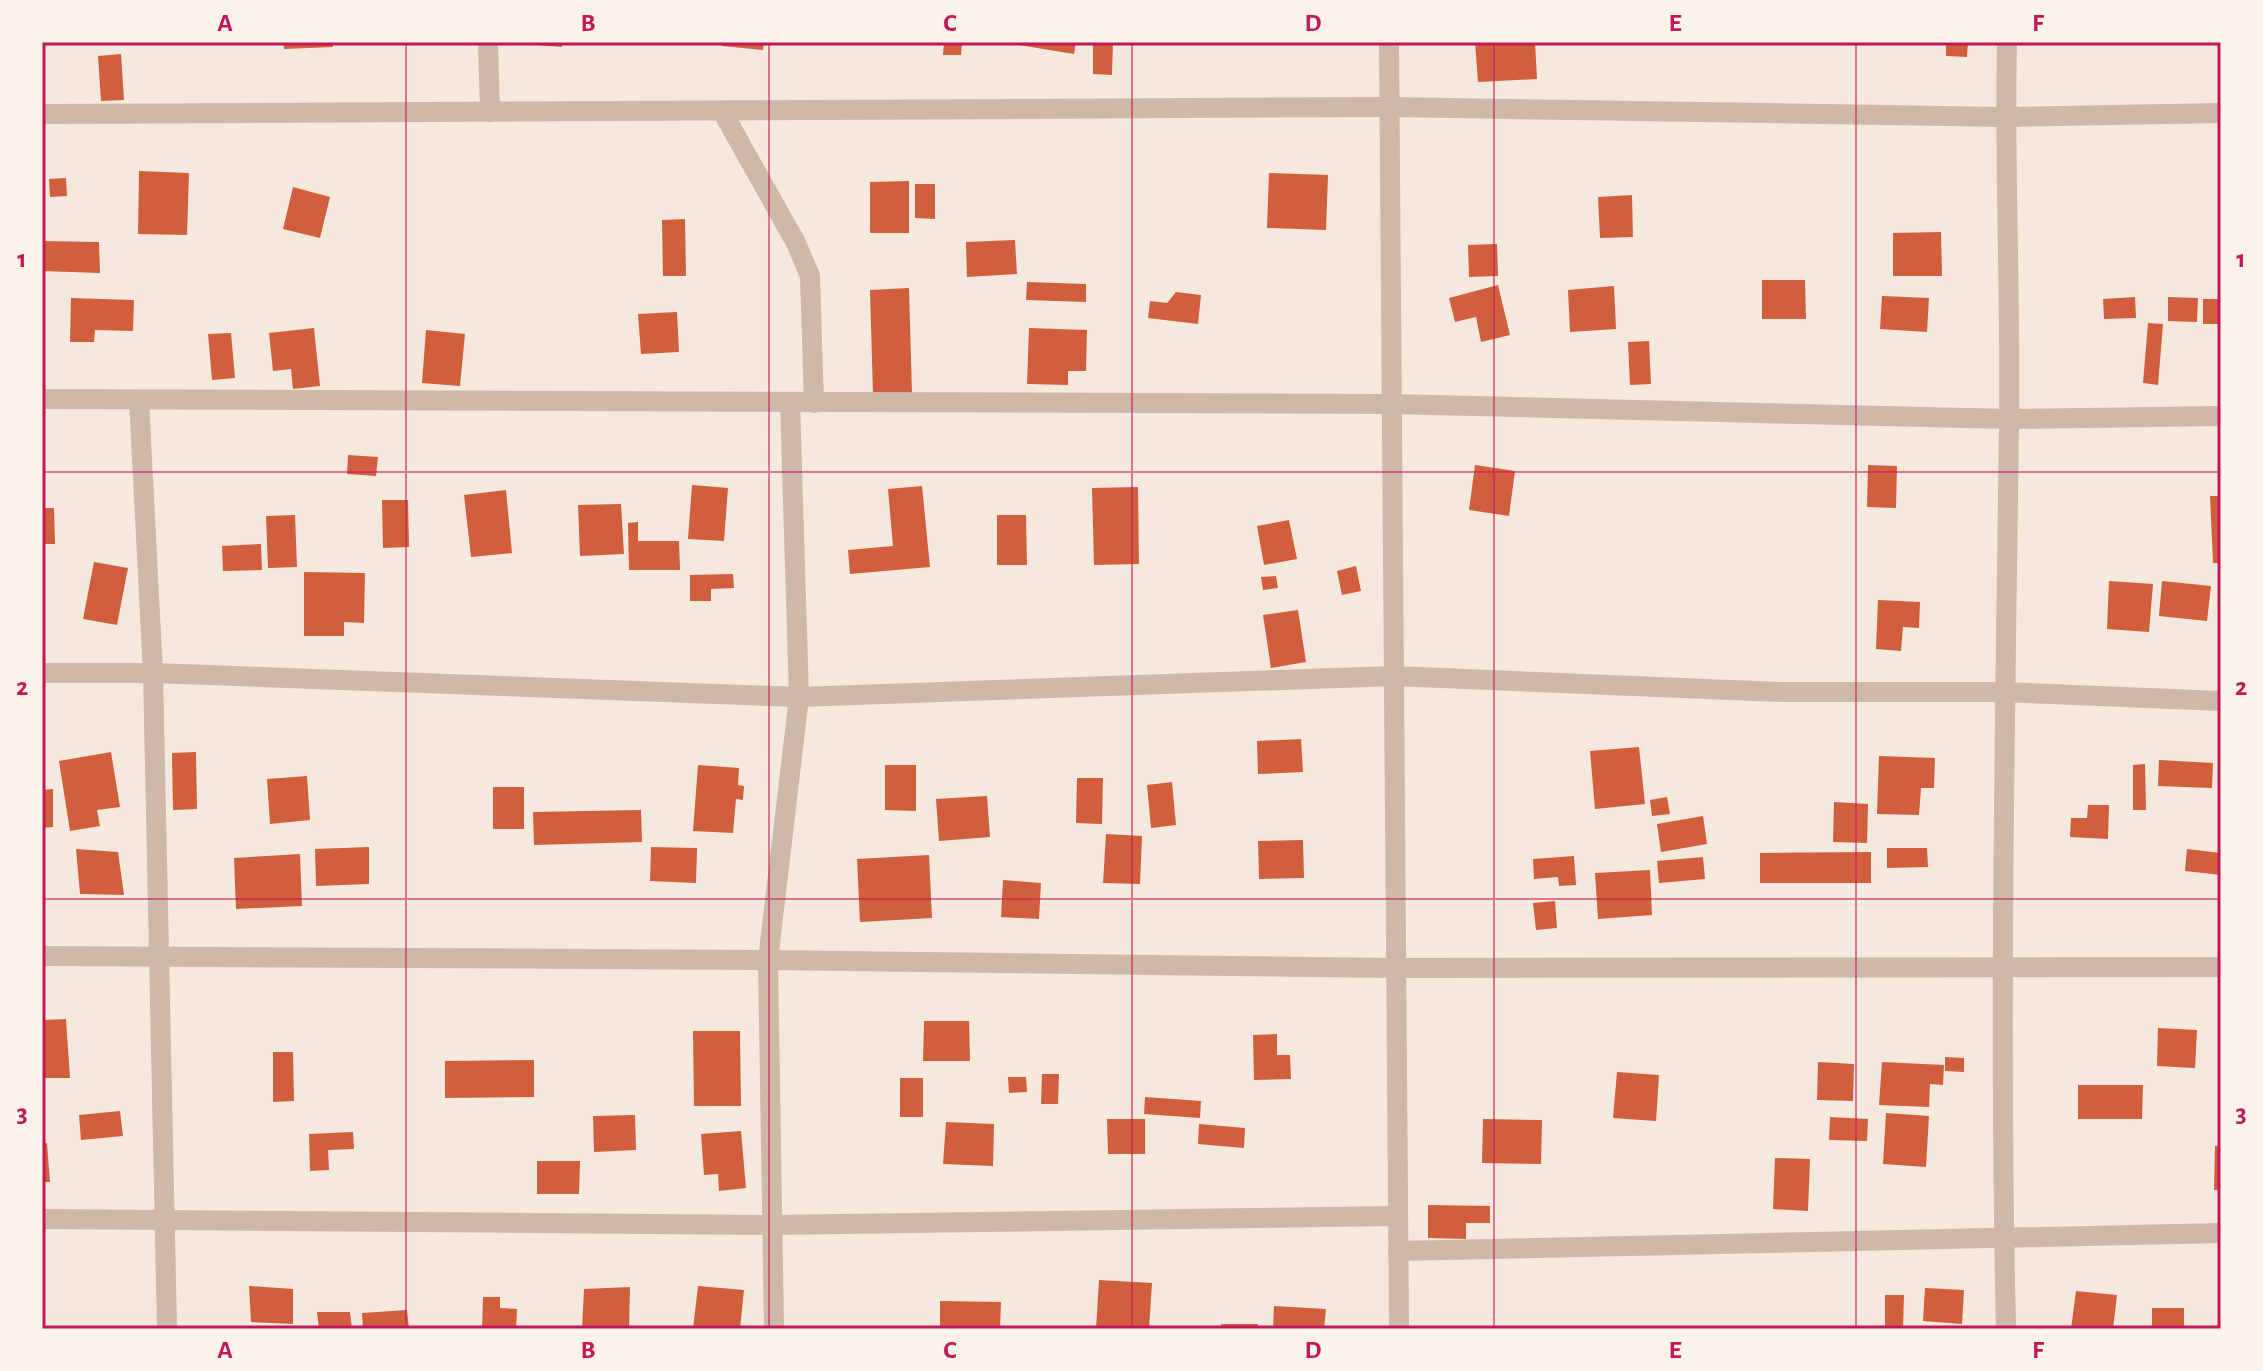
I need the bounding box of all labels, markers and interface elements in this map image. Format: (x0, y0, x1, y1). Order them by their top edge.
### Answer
text: A (217, 10, 233, 36)
text: B (580, 10, 596, 36)
text: C (943, 10, 957, 36)
text: D (1304, 10, 1322, 36)
text: E (1668, 10, 1682, 36)
text: F (2032, 10, 2045, 36)
text: 1 (17, 246, 27, 272)
text: 1 (2236, 246, 2246, 272)
text: 2 (16, 674, 28, 700)
text: 2 (2235, 674, 2247, 700)
text: 3 (16, 1101, 28, 1127)
text: 3 (2235, 1101, 2247, 1127)
text: A (217, 1337, 233, 1363)
text: B (580, 1337, 596, 1363)
text: C (943, 1337, 957, 1363)
text: D (1304, 1337, 1322, 1363)
text: E (1668, 1337, 1682, 1363)
text: F (2032, 1337, 2045, 1363)

